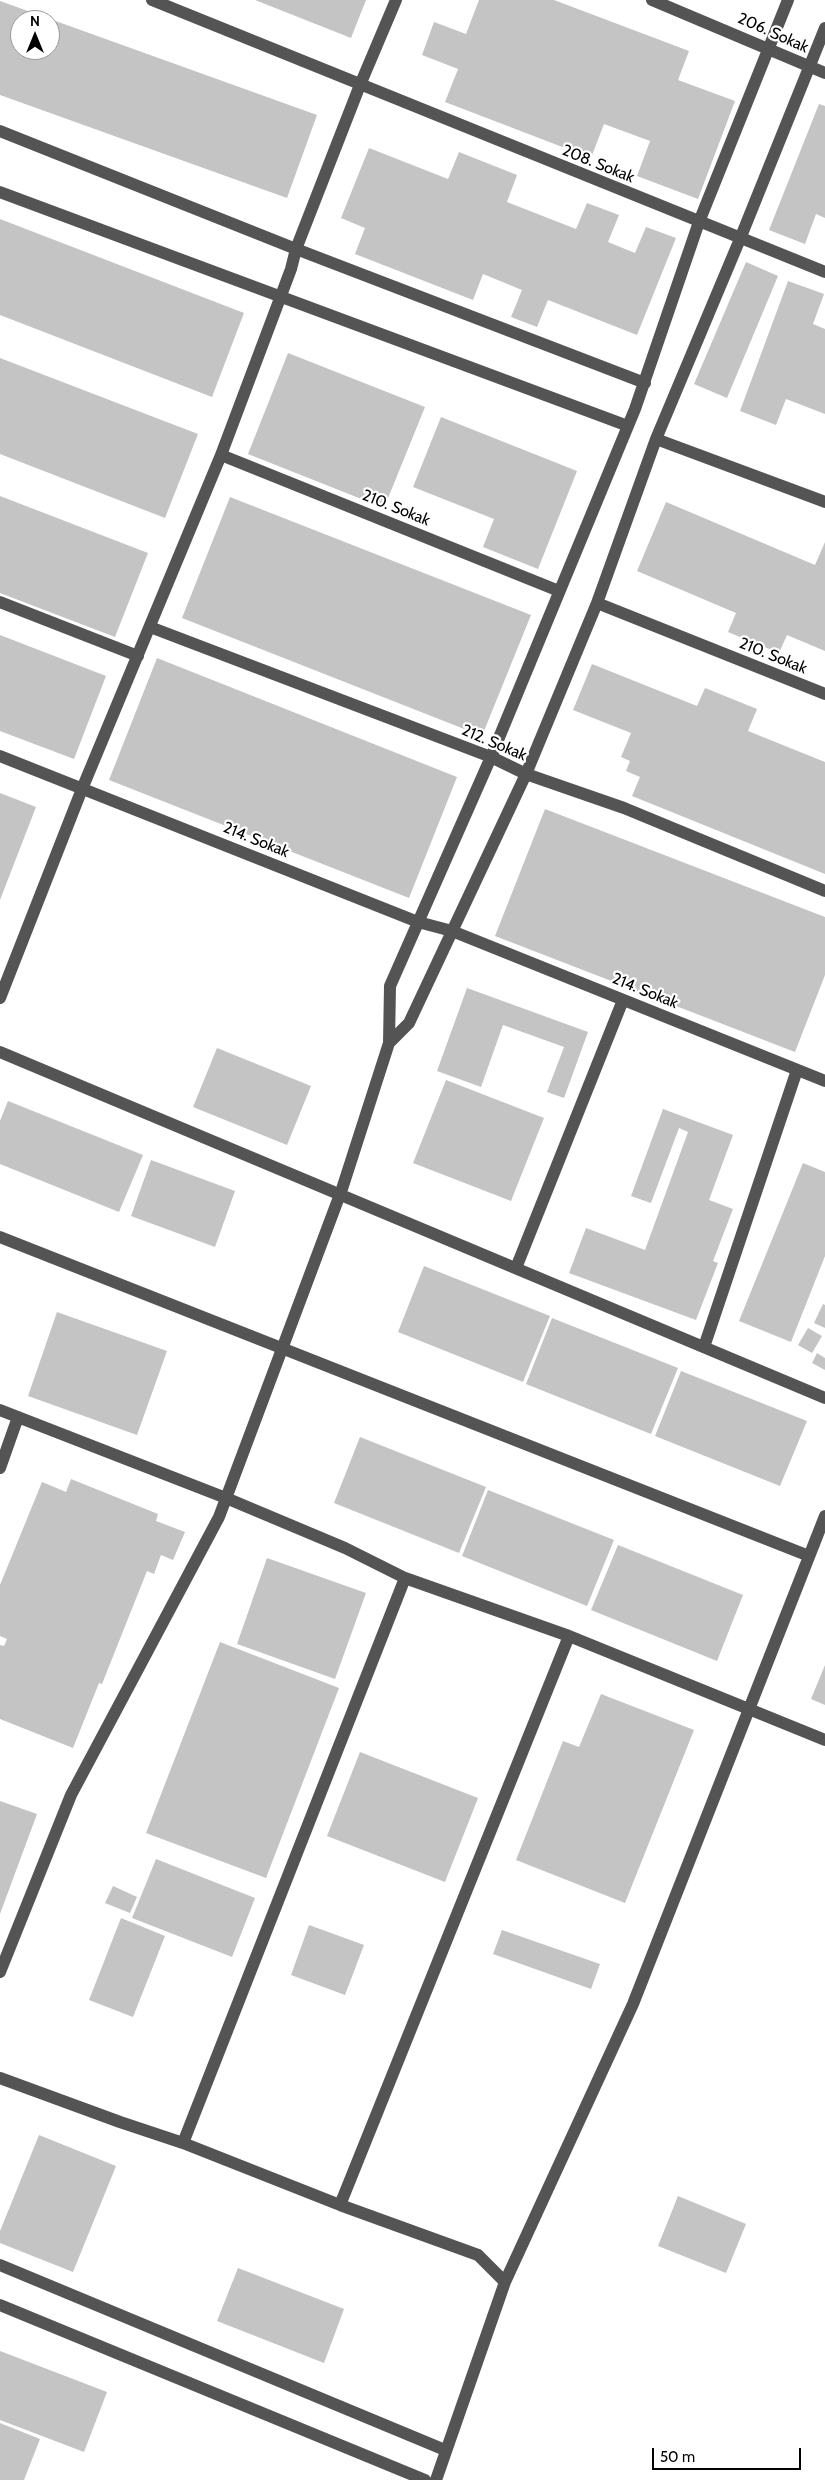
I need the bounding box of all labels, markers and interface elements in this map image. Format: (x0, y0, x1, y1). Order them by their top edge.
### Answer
street label: 206. Sokak (735, 9, 811, 57)
north arrow (10, 10, 60, 60)
text: N (30, 12, 40, 30)
street label: 208. Sokak (559, 141, 637, 187)
street label: 210. Sokak (359, 486, 433, 530)
street label: 210. Sokak (736, 634, 810, 678)
street label: 212. Sokak (458, 721, 530, 765)
street label: 214. Sokak (220, 818, 292, 862)
street label: 214. Sokak (609, 969, 681, 1013)
scale bar (655, 2438, 804, 2470)
text: 50 m (660, 2448, 695, 2466)

